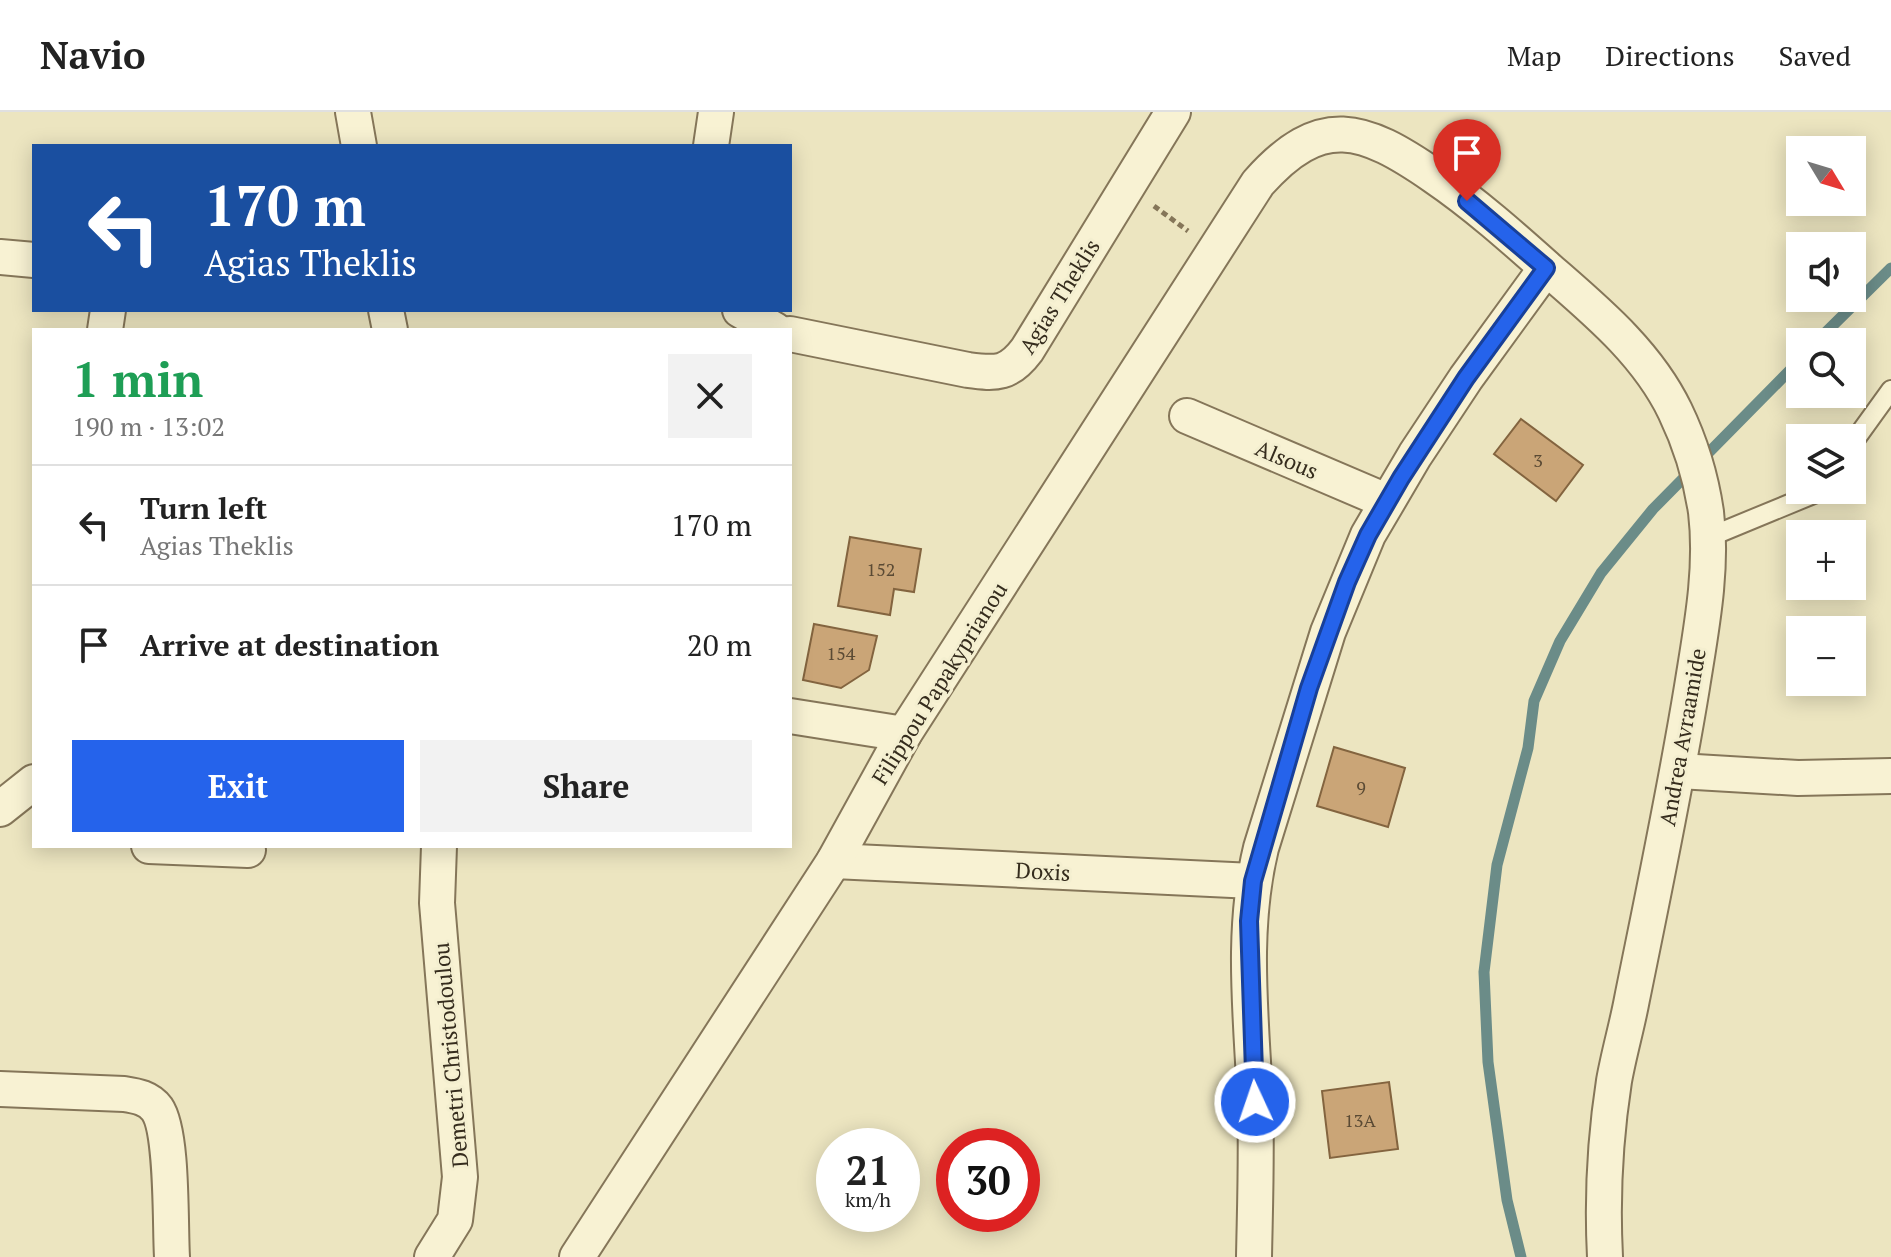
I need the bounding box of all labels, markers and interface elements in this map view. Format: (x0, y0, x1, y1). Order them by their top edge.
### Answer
text: Navio (40, 30, 146, 80)
text: Map (1507, 37, 1561, 74)
text: Directions (1605, 37, 1735, 74)
text: Saved (1779, 37, 1851, 74)
pin (1433, 119, 1501, 201)
icon: arrive (1445, 131, 1489, 175)
north arrow (1786, 136, 1866, 216)
map controls (1786, 136, 1866, 696)
text: 170 m (204, 168, 366, 242)
icon: left (72, 176, 176, 280)
button: sound (1786, 232, 1866, 312)
street label: Agias Theklis (1012, 233, 1106, 359)
text: Agias Theklis (204, 239, 417, 286)
button: search (1786, 328, 1866, 408)
text: 1 min (72, 347, 203, 411)
button: close (668, 354, 752, 438)
text: 190 m · 13:02 (72, 409, 225, 443)
button: layers (1786, 424, 1866, 504)
street label: Alsous (1251, 433, 1323, 485)
house number: 3 (1533, 448, 1543, 472)
text: Turn left (140, 488, 267, 528)
icon: left (72, 503, 116, 547)
text: 170 m (671, 505, 752, 545)
button: + (1786, 520, 1866, 600)
text: Agias Theklis (140, 528, 294, 562)
house number: 152 (867, 557, 895, 581)
street label: Filippou Papakyprianou (865, 576, 1013, 790)
button: − (1786, 616, 1866, 696)
icon: arrive (72, 623, 116, 667)
text: Arrive at destination (140, 625, 439, 665)
text: 20 m (687, 625, 752, 665)
house number: 154 (827, 641, 856, 665)
street label: Andrea Avraamide (1652, 646, 1712, 828)
button: Exit (72, 740, 404, 832)
button: Share (420, 740, 752, 832)
house number: 9 (1356, 775, 1366, 799)
street label: Doxis (1015, 855, 1071, 887)
street label: Demetri Christodoulou (426, 941, 474, 1169)
position arrow (1213, 1060, 1297, 1144)
house number: 13A (1344, 1108, 1376, 1132)
speed limit sign: 30 (936, 1128, 1040, 1232)
text: 21 (845, 1143, 891, 1196)
text: km/h (845, 1186, 891, 1213)

